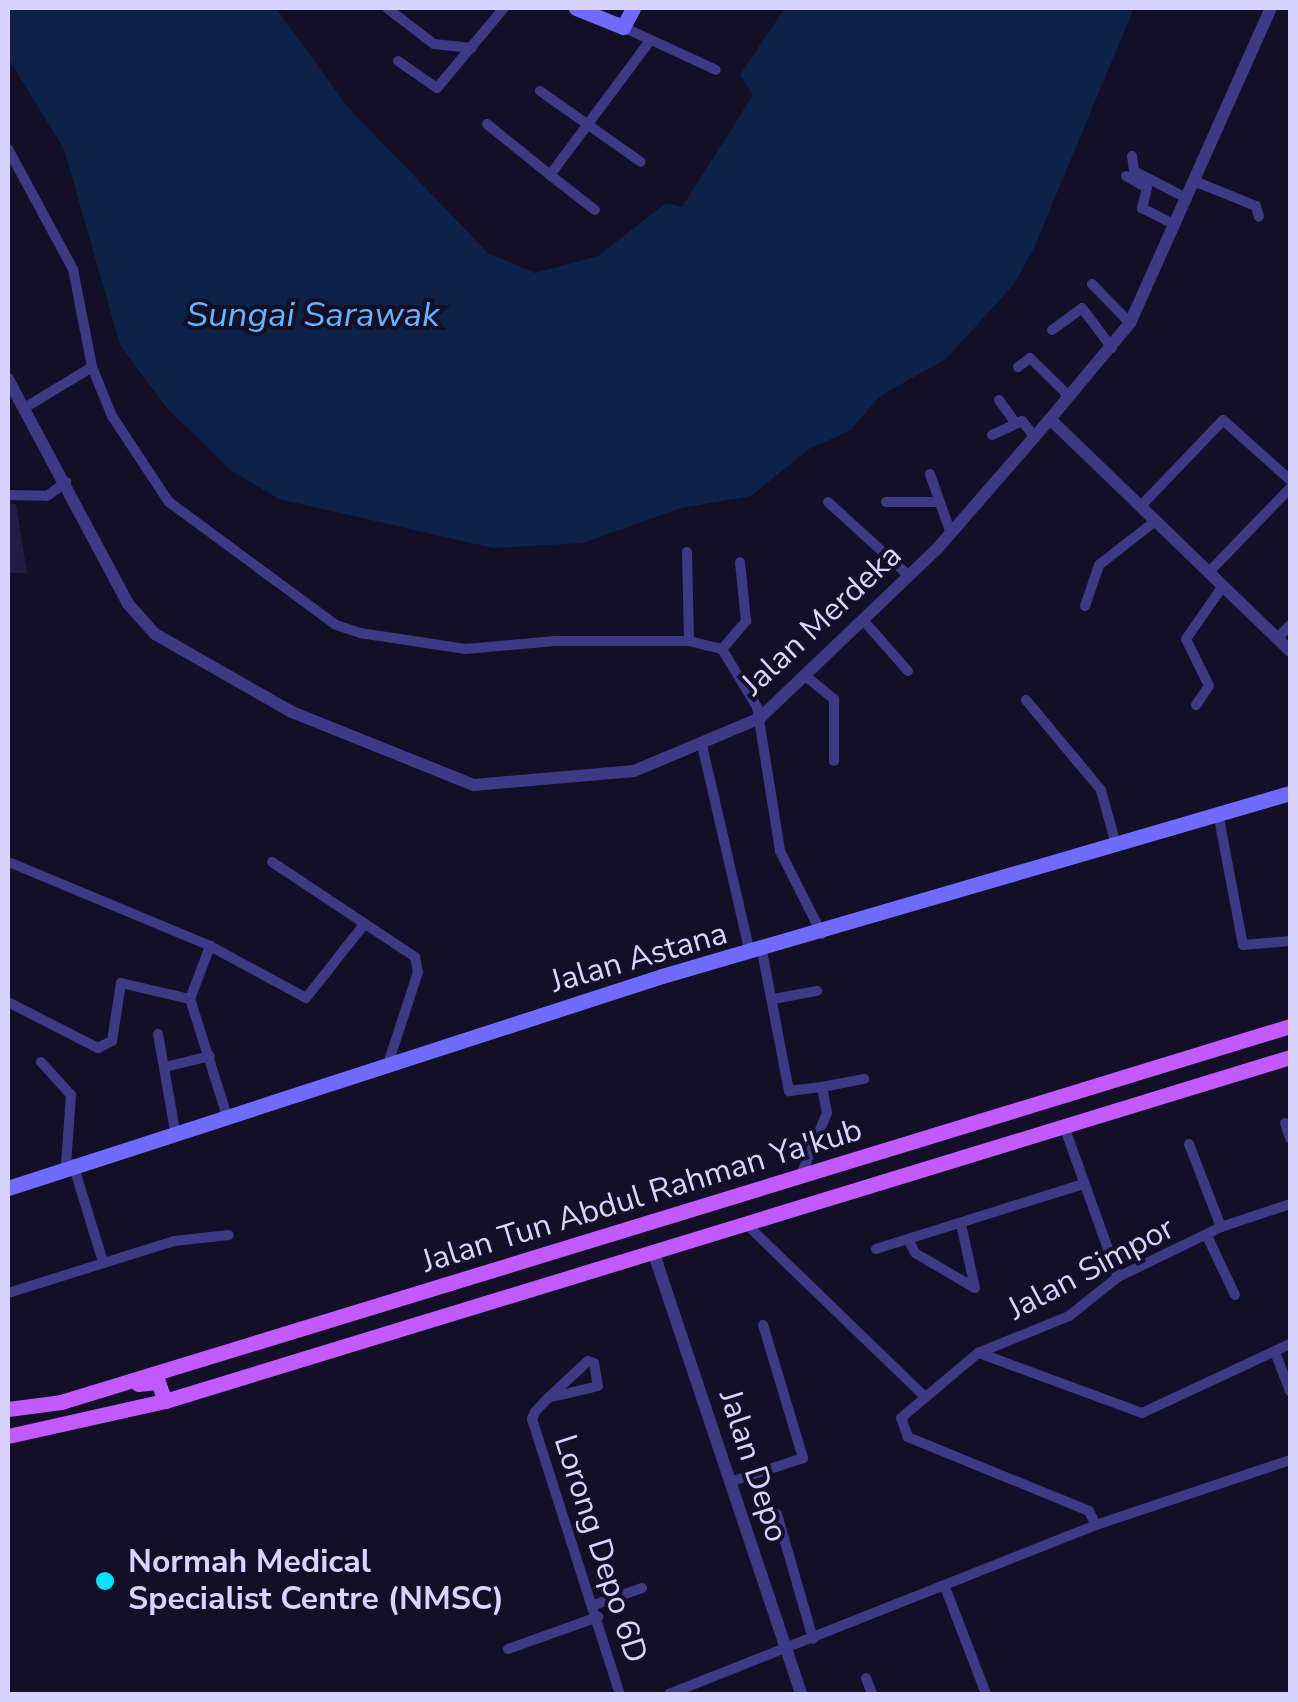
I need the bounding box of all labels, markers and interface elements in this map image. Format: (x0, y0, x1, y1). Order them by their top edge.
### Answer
water label: Sungai Sarawak (186, 294, 440, 336)
street label: Jalan Merdeka (734, 536, 910, 704)
street label: Jalan Astana (546, 914, 732, 1002)
street label: Jalan Tun Abdul Rahman Ya'kub (417, 1111, 867, 1281)
street label: Jalan Simpor (1001, 1209, 1181, 1329)
street label: Jalan Depo (710, 1385, 796, 1547)
street label: Lorong Depo 6D (545, 1430, 655, 1668)
place label: Normah Medical Specialist Centre (NMSC) (128, 1544, 504, 1619)
marker: Normah Medical Specialist Centre (NMSC) (92, 1568, 118, 1594)

